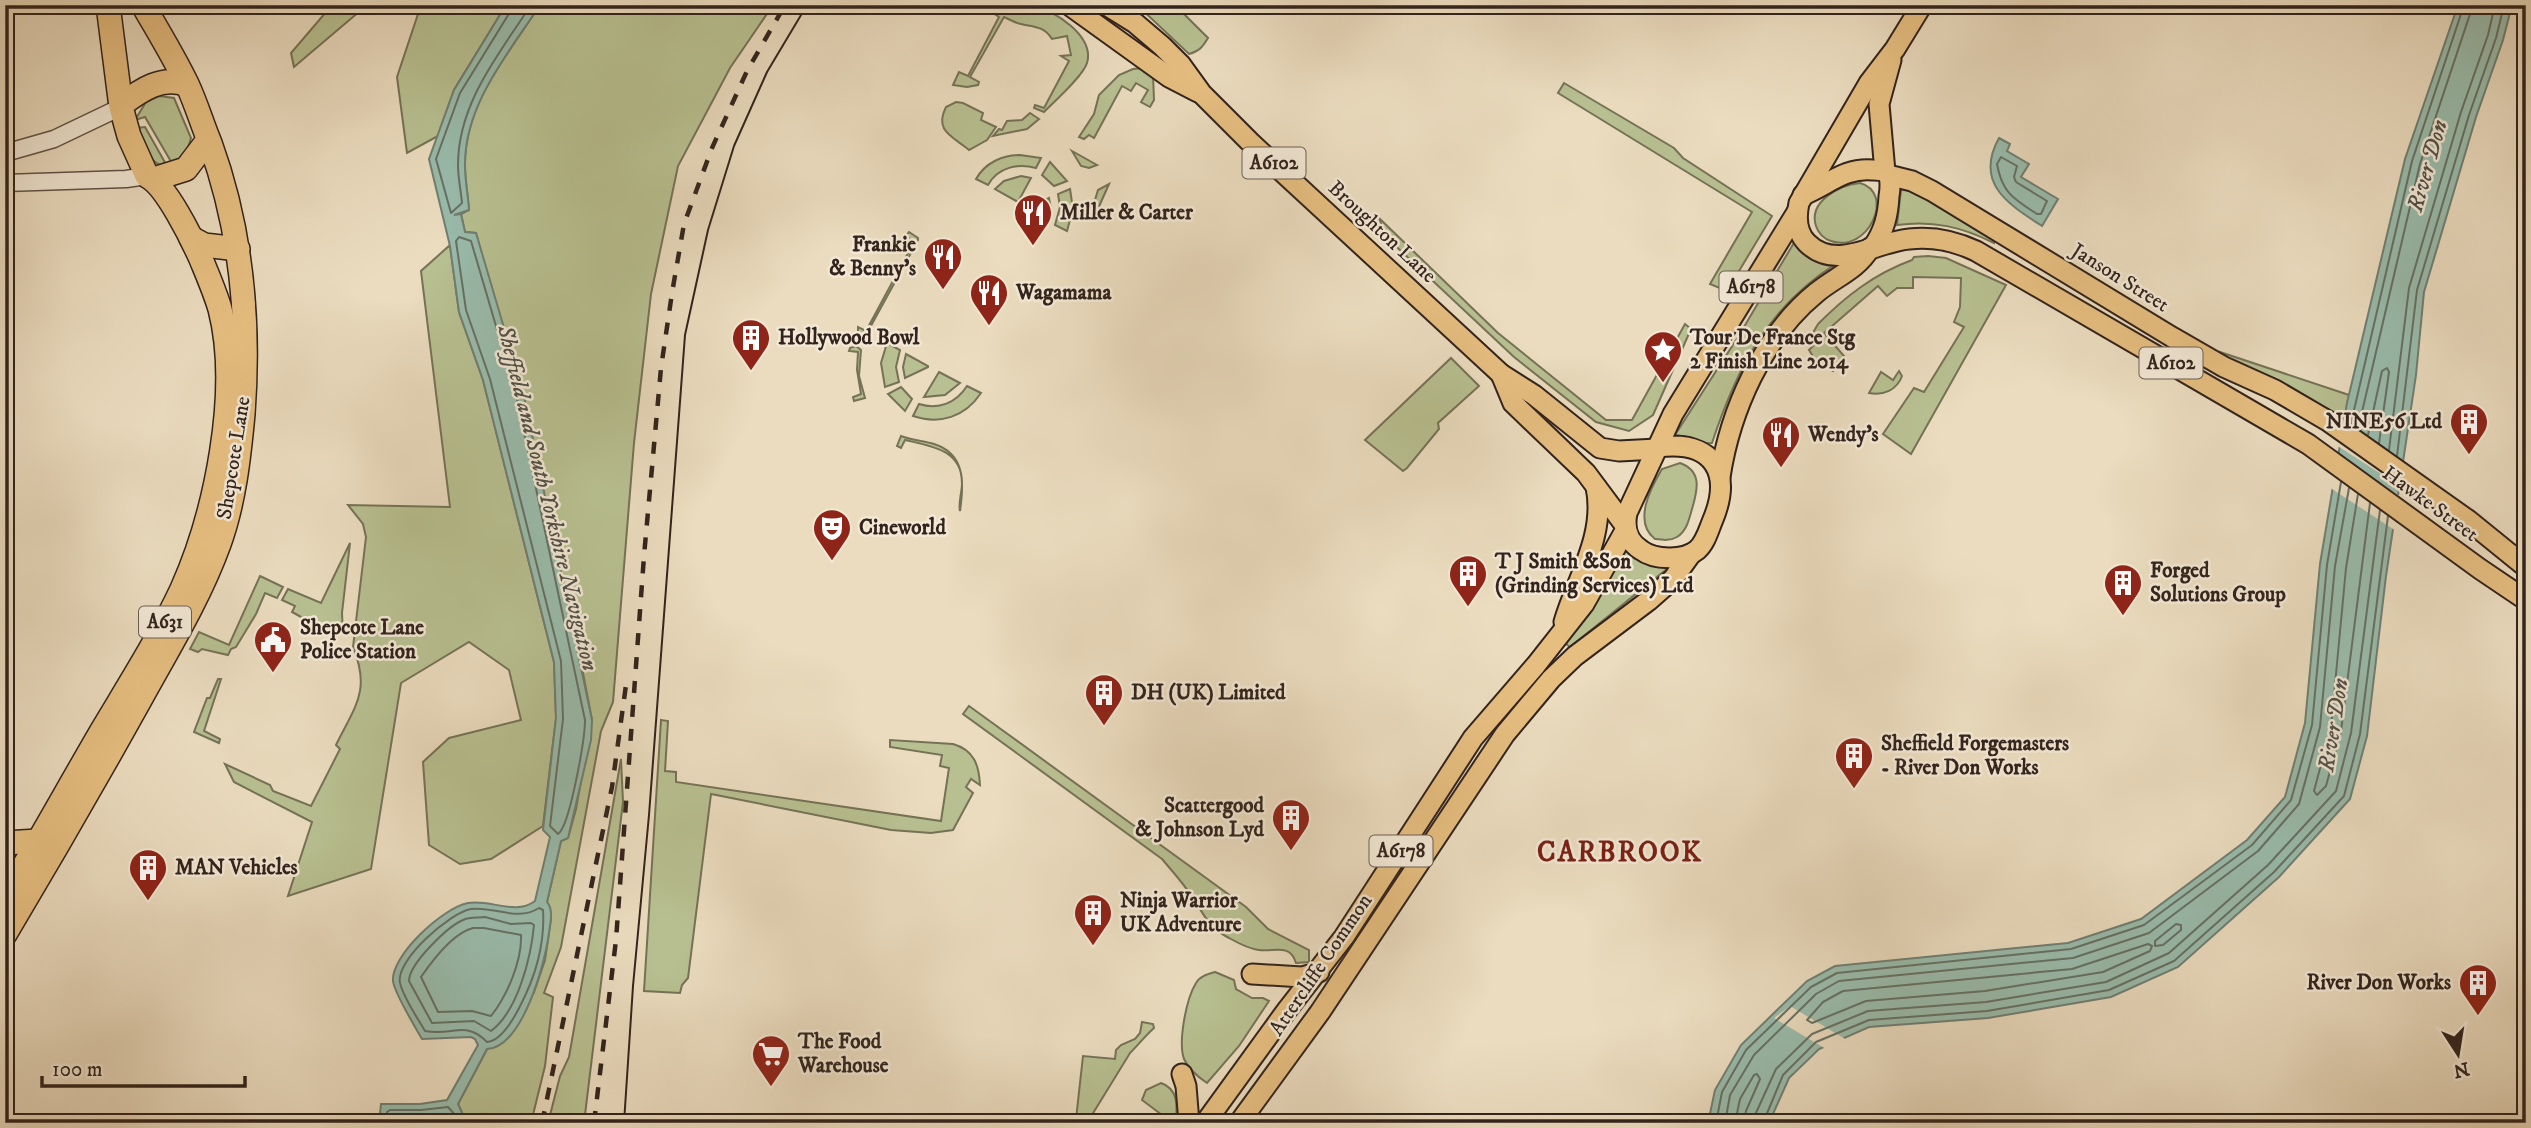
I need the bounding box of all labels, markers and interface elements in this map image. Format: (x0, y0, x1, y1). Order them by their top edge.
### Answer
water label: River Don (2401, 116, 2455, 216)
road number: A6102 (1242, 148, 1306, 178)
street label: Broughton Lane (1322, 175, 1442, 289)
restaurant icon: Miller & Carter (1012, 192, 1054, 247)
place label: Miller & Carter (1060, 200, 1194, 226)
place label: Frankie & Benny's (829, 232, 916, 282)
restaurant icon: Frankie & Benny's (922, 236, 964, 291)
street label: Janson Street (2065, 237, 2174, 318)
restaurant icon: Wagamama (968, 272, 1010, 327)
road number: A6178 (1720, 272, 1782, 302)
place label: Wagamama (1015, 280, 1113, 306)
building icon: Hollywood Bowl (730, 317, 772, 372)
water label: Sheffield and South Yorkshire Navigation (490, 321, 604, 674)
place label: Hollywood Bowl (778, 325, 920, 351)
place label: Tour De France Stg 2 Finish Line 2014 (1689, 325, 1856, 375)
place icon: Tour De France Stg 2 Finish Line 2014 (1642, 329, 1684, 384)
road number: A6102 (2140, 348, 2202, 378)
street label: Shepcote Lane (211, 394, 257, 521)
building icon: NINE56 Ltd (2448, 401, 2490, 456)
place label: NINE56 Ltd (2326, 409, 2443, 435)
restaurant icon: Wendy's (1760, 414, 1802, 469)
place label: Wendy's (1807, 422, 1879, 448)
street label: Hawke Street (2377, 460, 2483, 548)
theatre icon: Cineworld (811, 507, 853, 562)
place label: Cineworld (859, 515, 946, 541)
place label: T J Smith &Son (Grinding Services) Ltd (1494, 549, 1694, 599)
building icon: T J Smith &Son (Grinding Services) Ltd (1447, 553, 1489, 608)
place label: Forged Solutions Group (2150, 558, 2286, 608)
building icon: Forged Solutions Group (2102, 562, 2144, 617)
road number: A631 (139, 607, 191, 638)
place label: Shepcote Lane Police Station (300, 615, 424, 665)
public building icon: Shepcote Lane Police Station (252, 619, 294, 674)
building icon: DH (UK) Limited (1083, 672, 1125, 727)
water label: River Don (2312, 676, 2356, 775)
place label: DH (UK) Limited (1131, 680, 1286, 706)
place label: Sheffield Forgemasters - River Don Works (1881, 731, 2069, 781)
building icon: Sheffield Forgemasters - River Don Works (1833, 735, 1875, 790)
place label: Scattergood & Johnson Lyd (1135, 793, 1265, 843)
building icon: Scattergood & Johnson Lyd (1270, 797, 1312, 852)
district label: CARBROOK (1537, 835, 1703, 870)
road number: A6178 (1370, 836, 1432, 866)
building icon: MAN Vehicles (127, 847, 169, 902)
place label: MAN Vehicles (175, 855, 298, 881)
place label: Ninja Warrior UK Adventure (1120, 888, 1242, 938)
street label: Attercliffe Common (1264, 889, 1378, 1041)
building icon: Ninja Warrior UK Adventure (1072, 892, 1114, 947)
building icon: River Don Works (2457, 962, 2499, 1017)
place label: River Don Works (2307, 970, 2451, 996)
north arrow (2422, 1020, 2492, 1090)
place label: The Food Warehouse (797, 1029, 889, 1079)
supermarket icon: The Food Warehouse (750, 1033, 792, 1088)
scale bar (42, 1044, 245, 1088)
text: N (2451, 1056, 2471, 1082)
text: 100 m (52, 1057, 103, 1083)

